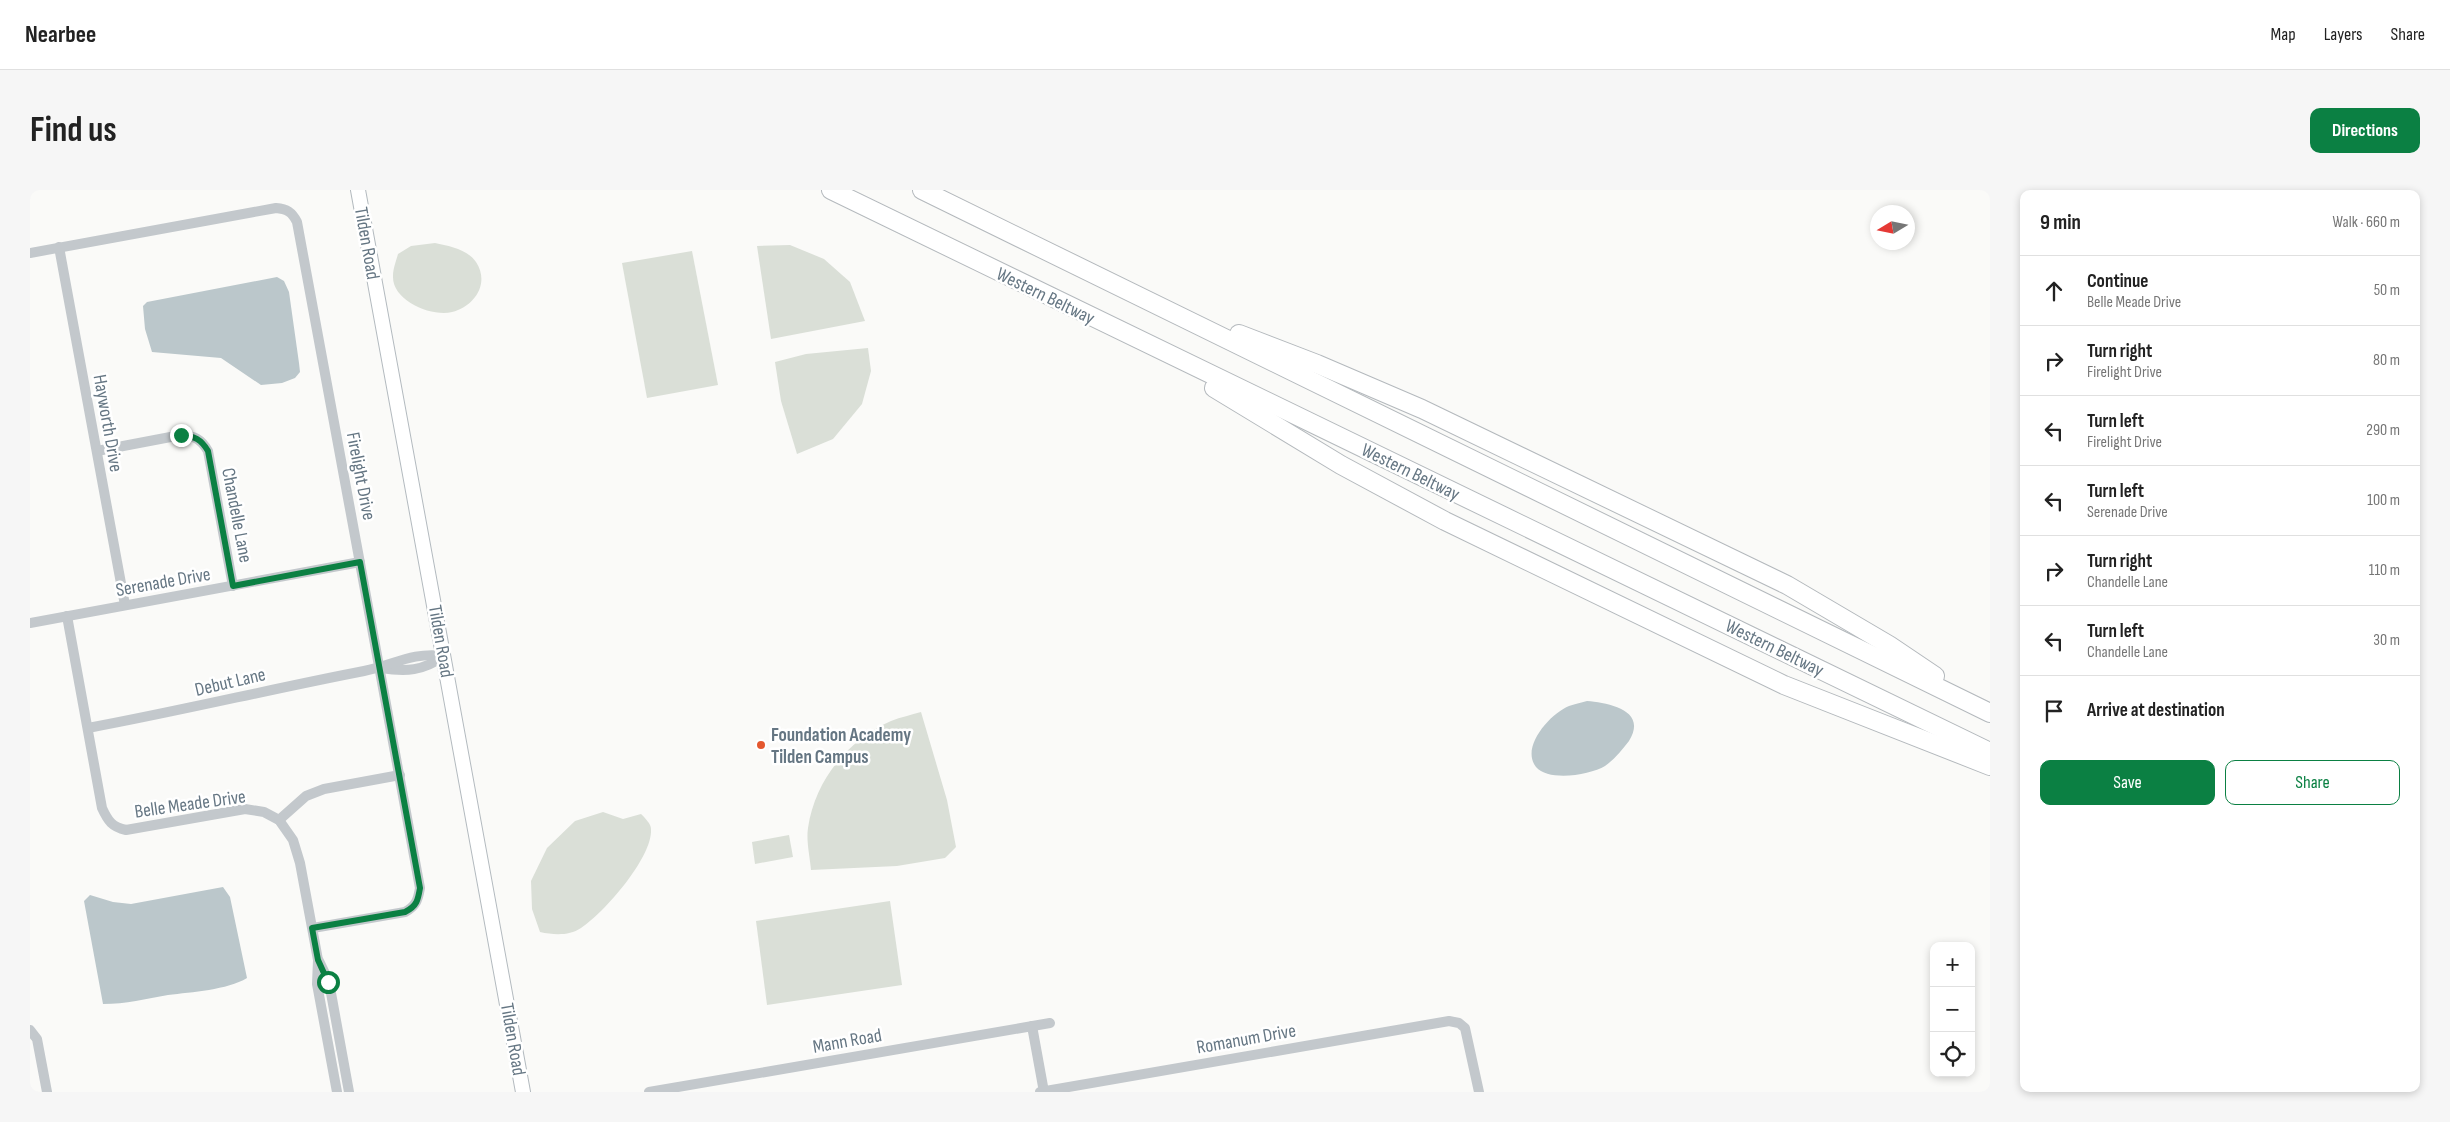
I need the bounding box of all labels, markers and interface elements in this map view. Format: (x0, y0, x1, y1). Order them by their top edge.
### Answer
text: Nearbee (25, 20, 96, 49)
text: Map (2271, 24, 2296, 45)
text: Layers (2324, 24, 2363, 45)
text: Share (2391, 24, 2425, 45)
button: Directions (2310, 108, 2420, 153)
text: Find us (30, 109, 117, 152)
street label: Tilden Road (349, 205, 384, 281)
north arrow (1870, 205, 1915, 250)
text: 9 min (2040, 210, 2081, 235)
text: Walk · 660 m (2333, 213, 2400, 232)
street label: Western Beltway (992, 263, 1099, 330)
text: Continue (2087, 270, 2148, 293)
icon: ahead (2040, 277, 2068, 305)
text: 50 m (2374, 281, 2400, 300)
text: Belle Meade Drive (2087, 293, 2181, 312)
text: Turn right (2087, 340, 2152, 363)
icon: right (2040, 347, 2068, 375)
text: 80 m (2373, 351, 2400, 370)
text: Firelight Drive (2087, 363, 2162, 382)
street label: Hayworth Drive (88, 373, 127, 474)
text: Turn left (2087, 410, 2144, 433)
icon: left (2040, 417, 2068, 445)
text: 290 m (2366, 421, 2400, 440)
route end (170, 424, 193, 447)
street label: Firelight Drive (341, 430, 380, 522)
text: Firelight Drive (2087, 433, 2162, 452)
street label: Western Beltway (1357, 439, 1464, 506)
street label: Chandelle Lane (216, 466, 257, 565)
text: Turn left (2087, 480, 2144, 503)
icon: left (2040, 487, 2068, 515)
text: 100 m (2367, 491, 2400, 510)
text: Serenade Drive (2087, 503, 2168, 522)
text: Turn right (2087, 550, 2152, 573)
icon: right (2040, 557, 2068, 585)
text: 110 m (2369, 561, 2400, 580)
street label: Serenade Drive (114, 563, 212, 602)
text: Chandelle Lane (2087, 573, 2168, 592)
street label: Tilden Road (423, 603, 458, 679)
street label: Western Beltway (1721, 615, 1828, 682)
text: Turn left (2087, 620, 2144, 643)
icon: left (2040, 627, 2068, 655)
text: 30 m (2373, 631, 2400, 650)
text: Chandelle Lane (2087, 643, 2168, 662)
street label: Debut Lane (193, 663, 268, 702)
icon: arrive (2040, 697, 2068, 725)
text: Arrive at destination (2087, 699, 2225, 722)
place label: Foundation Academy Tilden Campus (771, 724, 911, 769)
marker: Foundation Academy Tilden Campus (755, 739, 767, 751)
button: Save (2040, 760, 2215, 805)
button: Share (2225, 760, 2400, 805)
street label: Belle Meade Drive (133, 785, 247, 824)
map controls (1930, 942, 1975, 1077)
button: + (1930, 942, 1975, 987)
route start (317, 971, 340, 994)
button: − (1930, 987, 1975, 1032)
street label: Tilden Road (495, 1001, 530, 1077)
street label: Romanum Drive (1195, 1019, 1298, 1060)
street label: Mann Road (811, 1024, 884, 1059)
button: locate (1930, 1032, 1975, 1077)

